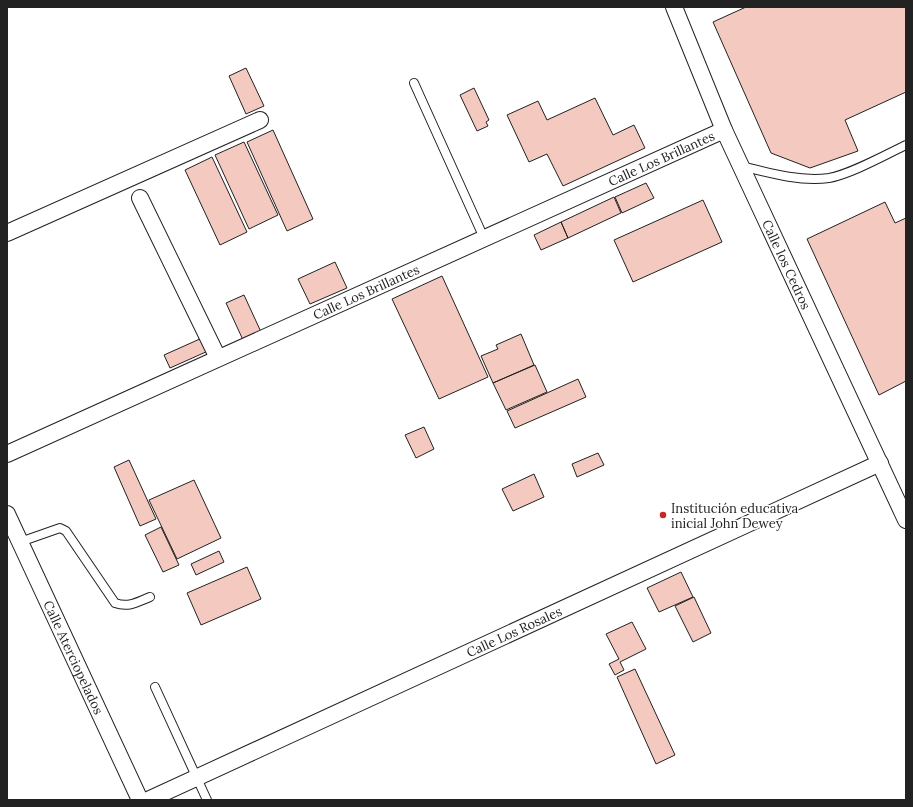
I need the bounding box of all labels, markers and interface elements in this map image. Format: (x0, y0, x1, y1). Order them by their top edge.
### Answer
street label: Calle Los Brillantes (606, 127, 717, 190)
street label: Calle los Cedros (758, 217, 814, 312)
street label: Calle Los Brillantes (310, 261, 422, 324)
place label: Institución educativa inicial John Dewey (671, 500, 798, 532)
marker: Institución educativa inicial John Dewey (658, 510, 668, 520)
street label: Calle Aterciopelados (39, 598, 107, 717)
street label: Calle Los Rosales (464, 603, 565, 661)

